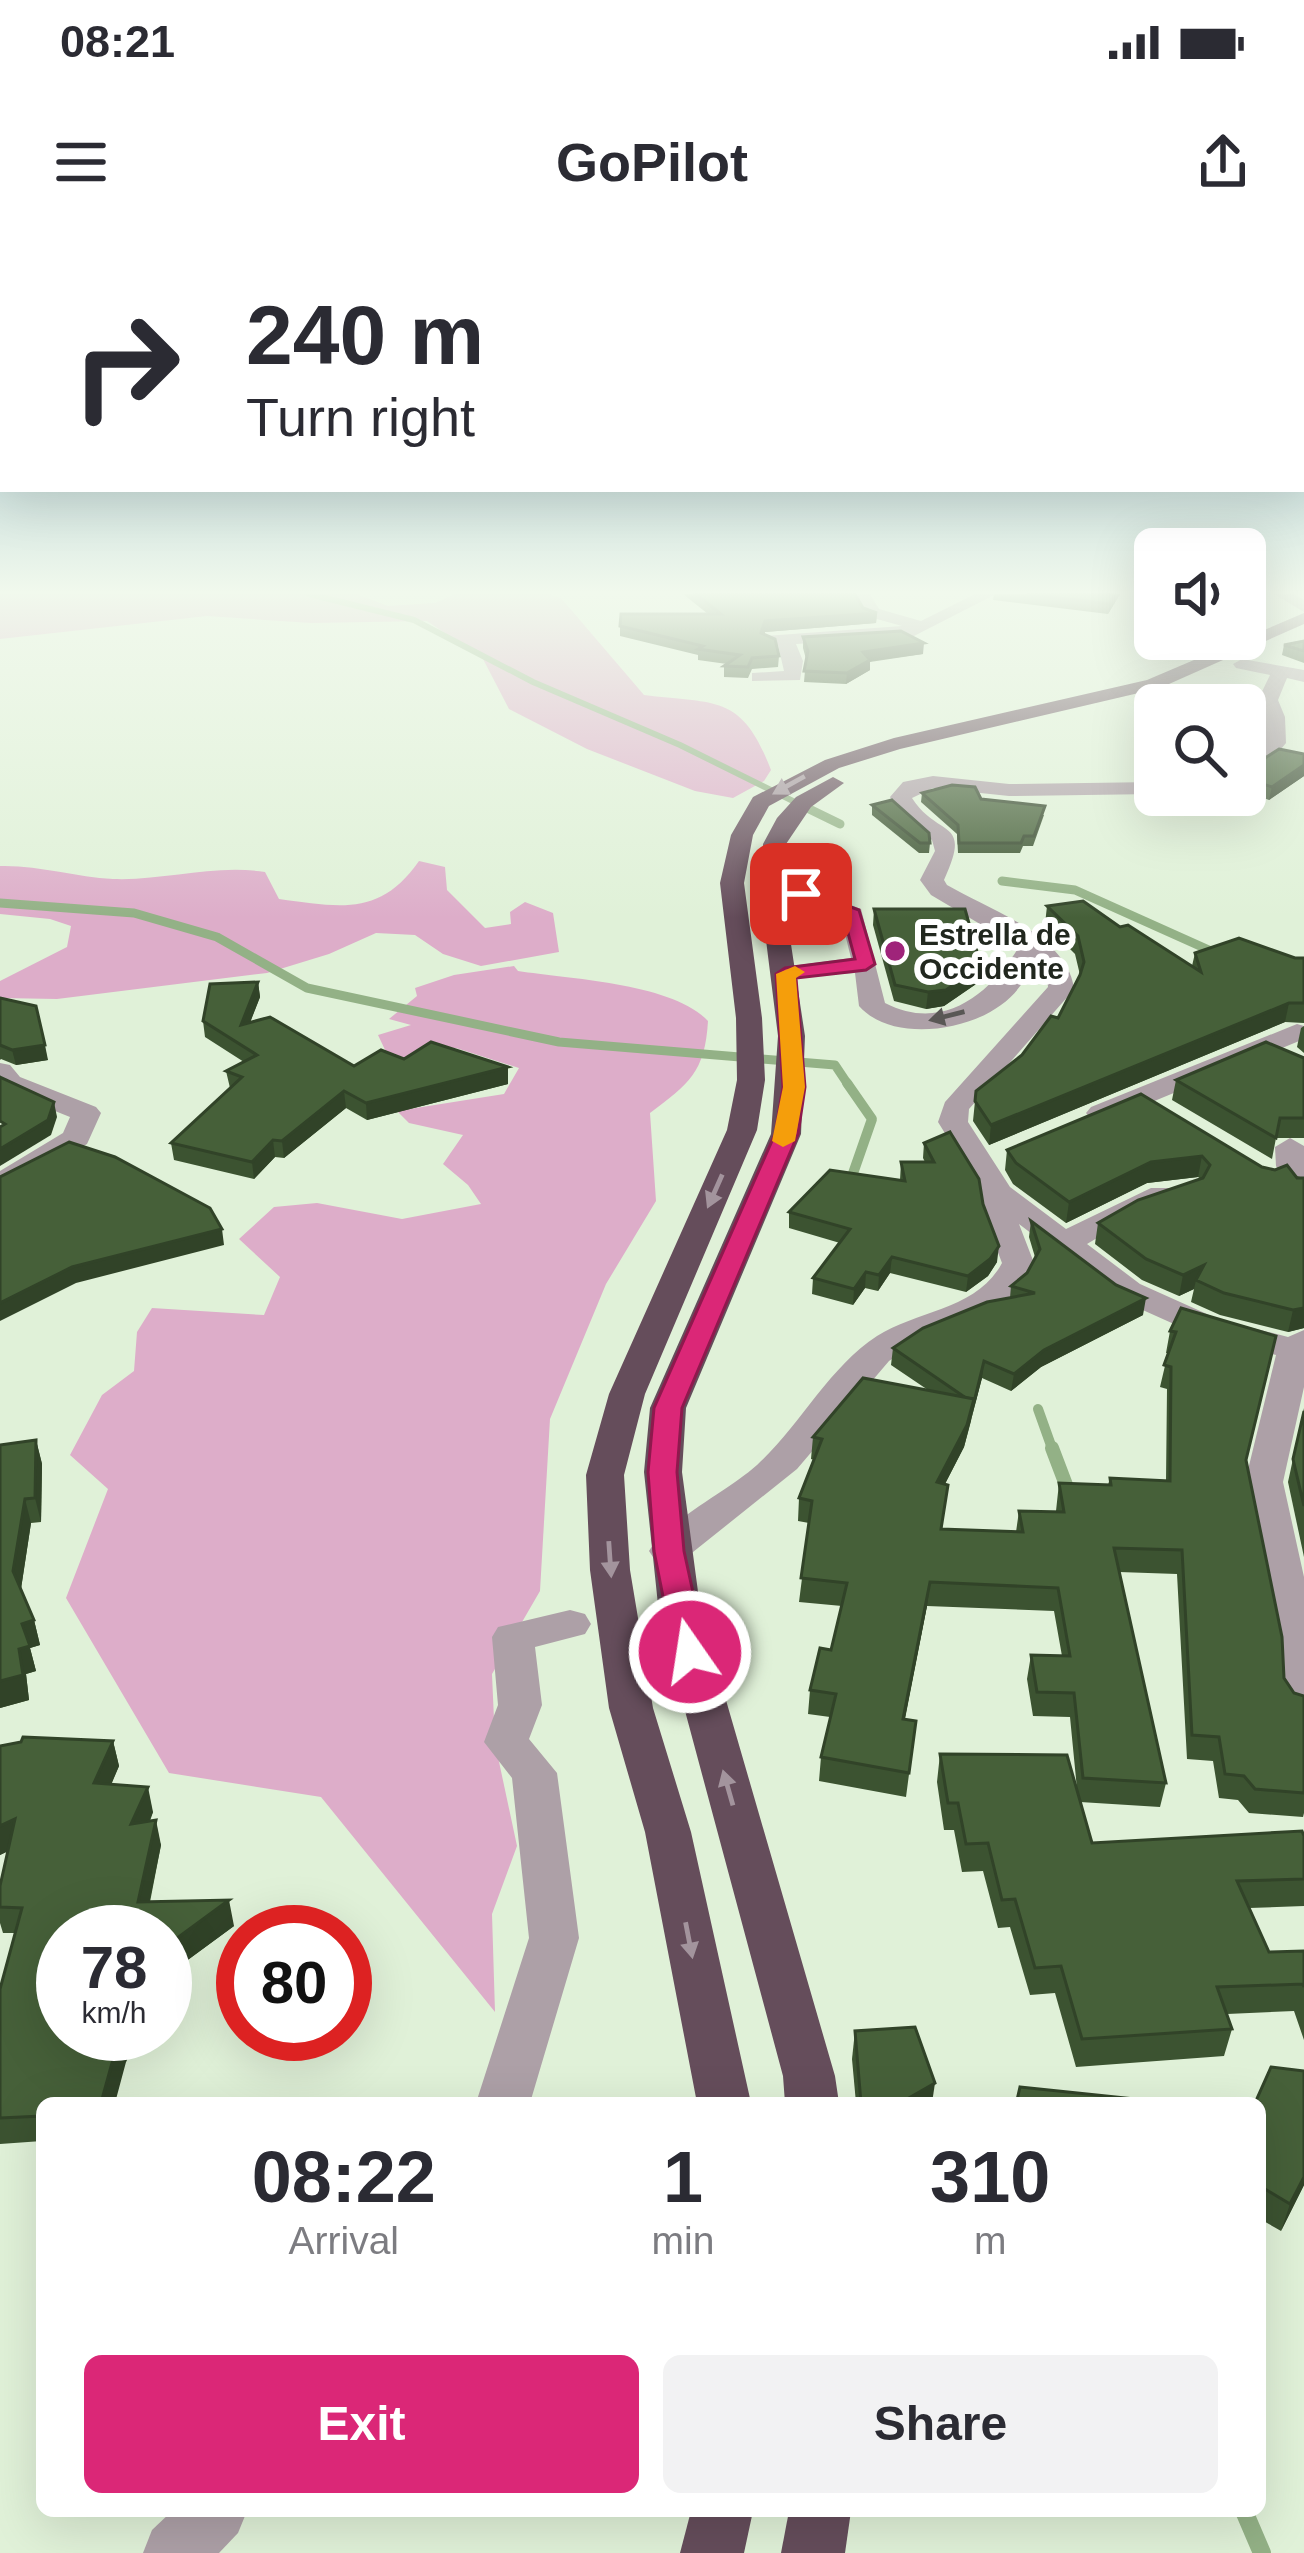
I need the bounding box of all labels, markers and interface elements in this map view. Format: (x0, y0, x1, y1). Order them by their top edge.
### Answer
text: 08:21 (60, 16, 175, 67)
icon: menu (48, 129, 114, 195)
icon: share (1190, 129, 1256, 195)
text: GoPilot (556, 132, 748, 192)
icon: right (48, 288, 204, 444)
text: 240 m (246, 288, 484, 382)
text: Turn right (246, 387, 475, 447)
map controls (1134, 528, 1266, 816)
button: sound (1134, 528, 1266, 660)
button: search (1134, 684, 1266, 816)
one-way arrow (772, 774, 806, 795)
pin (750, 843, 852, 945)
icon: arrive (768, 861, 834, 927)
place label: Estrella de Occidente (919, 918, 1071, 985)
marker: Estrella de Occidente (882, 938, 908, 964)
one-way arrow (929, 1007, 966, 1026)
one-way arrow (704, 1174, 724, 1209)
one-way arrow (600, 1541, 619, 1579)
position arrow (627, 1589, 753, 1715)
one-way arrow (717, 1769, 736, 1806)
speed limit sign: 80 (216, 1905, 372, 2061)
one-way arrow (680, 1922, 699, 1960)
text: 78 (81, 1934, 147, 2001)
text: km/h (81, 1996, 147, 2029)
text: 08:22 (252, 2137, 436, 2217)
text: 1 (663, 2137, 703, 2217)
text: 310 (930, 2137, 1050, 2217)
text: Arrival (289, 2219, 399, 2262)
text: min (652, 2219, 714, 2262)
text: m (974, 2219, 1006, 2262)
button: Exit (84, 2355, 639, 2493)
button: Share (663, 2355, 1218, 2493)

